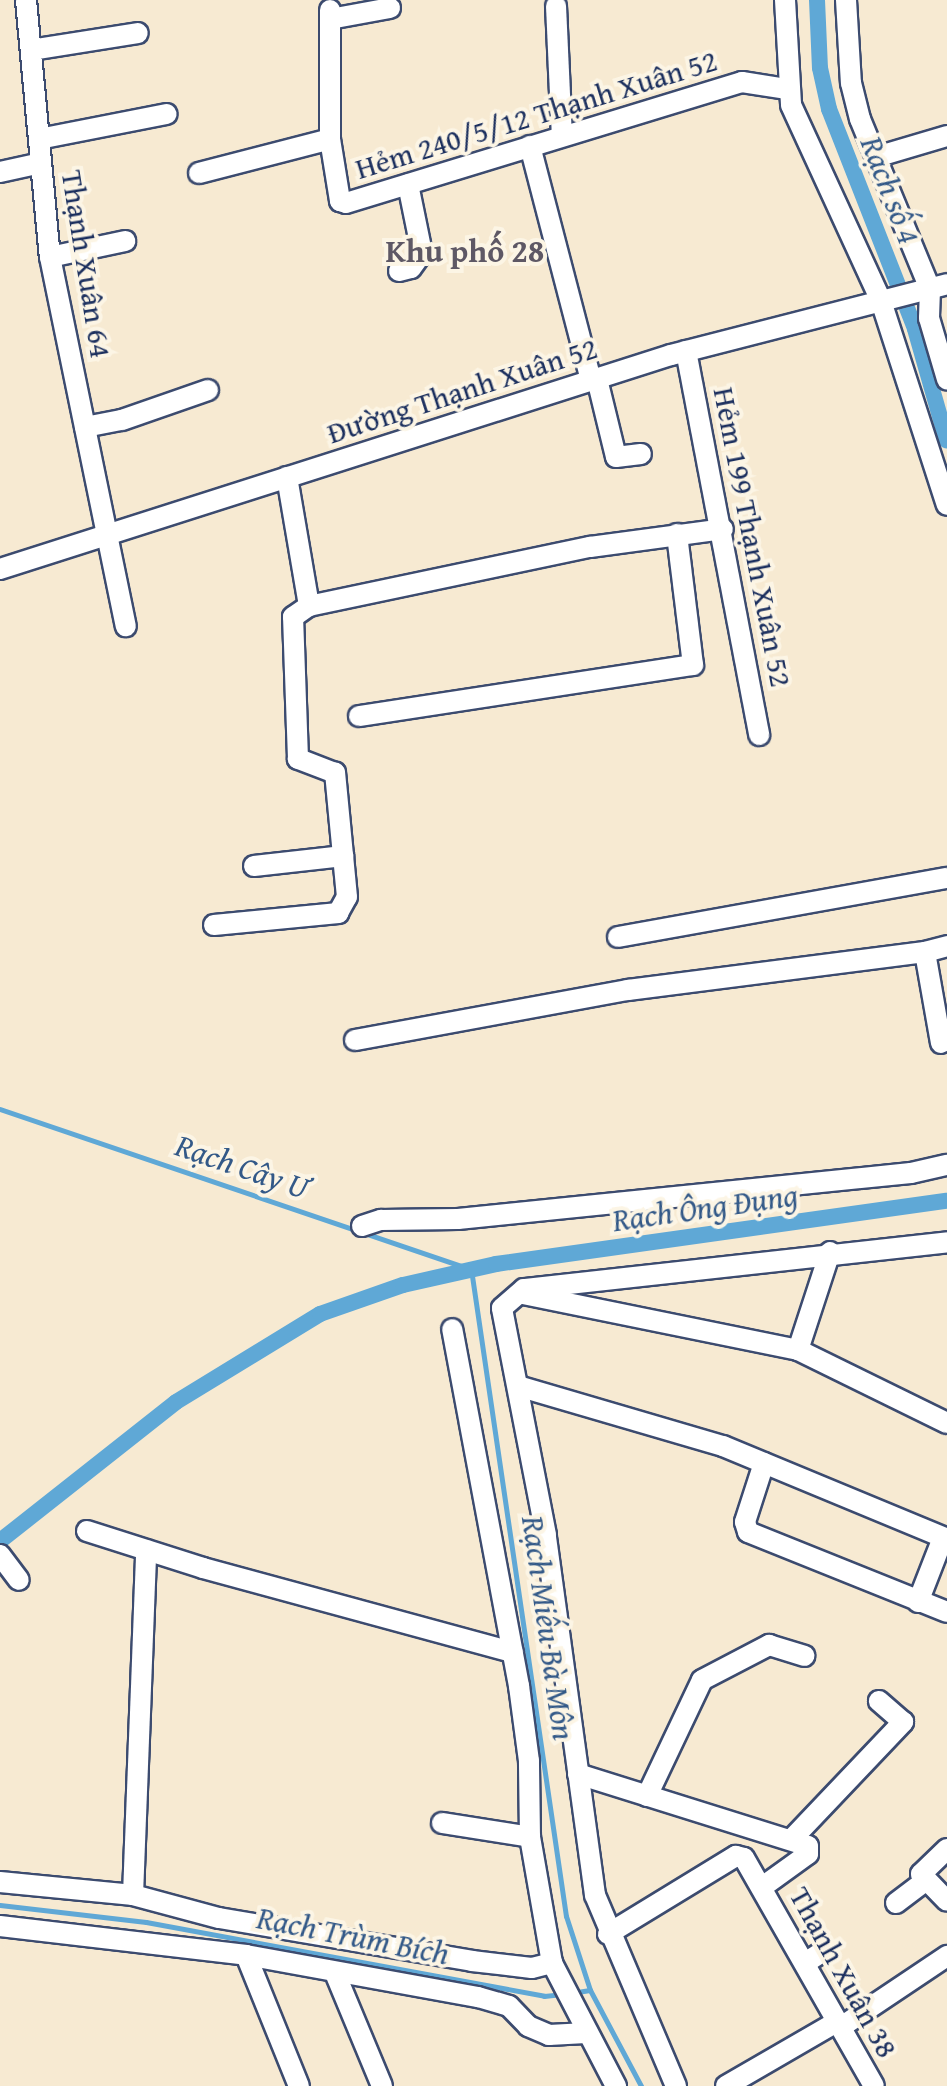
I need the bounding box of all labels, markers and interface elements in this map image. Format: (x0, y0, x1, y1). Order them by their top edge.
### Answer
street label: Hẻm 240/5/12 Thạnh Xuân 52 (351, 42, 721, 186)
water label: Rạch số 4 (852, 131, 928, 249)
street label: Thạnh Xuân 64 (54, 168, 120, 360)
district label: Khu phố 28 (386, 232, 544, 270)
street label: Đường Thạnh Xuân 52 (322, 329, 602, 451)
street label: Hẻm 199 Thạnh Xuân 52 (706, 384, 800, 690)
water label: Rạch Cây Ư (170, 1126, 316, 1208)
water label: Rạch Ông Đụng (610, 1176, 800, 1240)
water label: Rạch Miếu Bà Môn (513, 1513, 583, 1743)
street label: Thạnh Xuân 38 (782, 1880, 906, 2064)
water label: Rạch Trùm Bích (254, 1899, 452, 1973)

